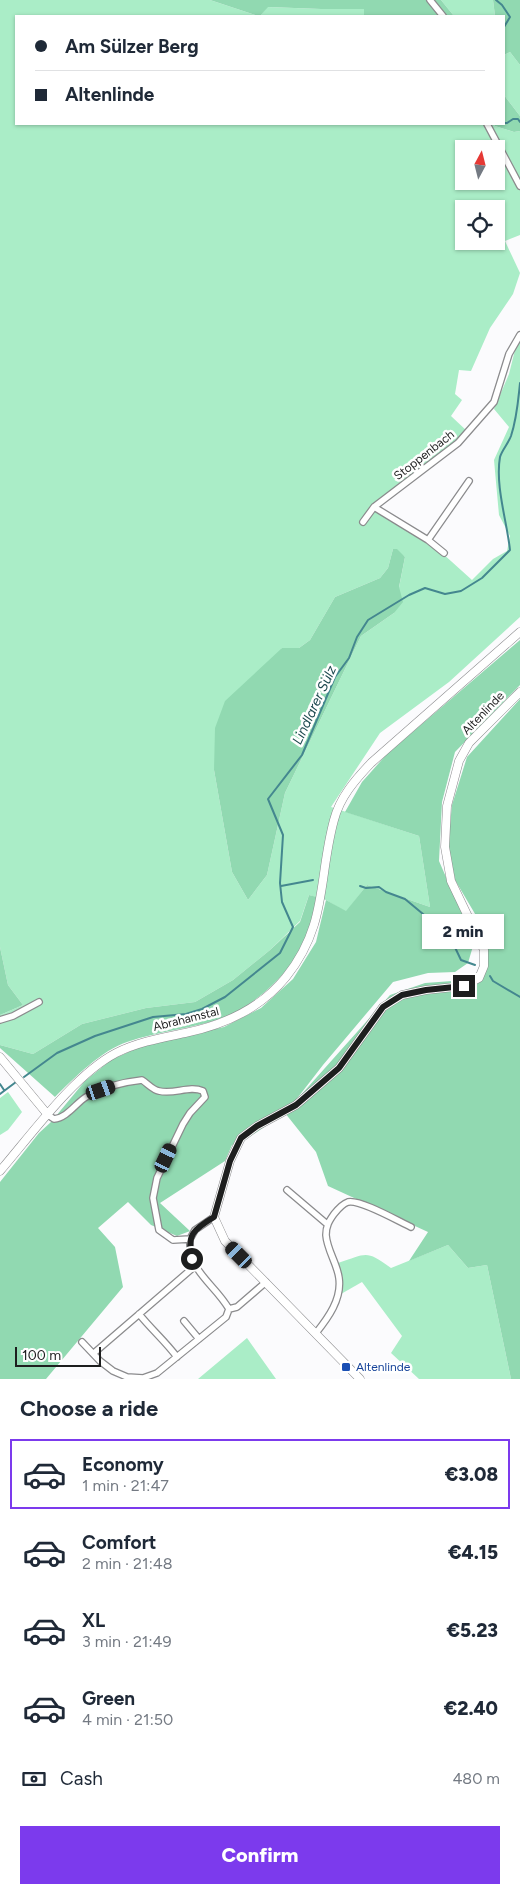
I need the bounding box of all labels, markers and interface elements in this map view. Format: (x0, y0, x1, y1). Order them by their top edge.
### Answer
text: Am Sülzer Berg (65, 35, 199, 58)
text: Altenlinde (65, 83, 154, 106)
north arrow (455, 140, 505, 190)
map controls (455, 140, 505, 250)
button: locate (455, 200, 505, 250)
street label: Stoppenbach (391, 427, 457, 483)
water label: Lindlarer Sülz (289, 663, 340, 747)
street label: Altenlinde (459, 688, 507, 737)
callout: 2 min (423, 914, 505, 948)
text: 2 min (443, 922, 483, 941)
route end (453, 975, 475, 997)
street label: Abrahamstal (152, 1004, 220, 1034)
car (84, 1078, 117, 1102)
car (152, 1141, 179, 1175)
car (223, 1239, 254, 1271)
route start (181, 1248, 203, 1270)
scale bar (15, 1344, 101, 1367)
text: 100 m (22, 1347, 61, 1364)
place label: Altenlinde (356, 1360, 411, 1374)
marker: Altenlinde (340, 1361, 352, 1373)
text: Choose a ride (20, 1395, 158, 1422)
icon: car (22, 1452, 67, 1497)
text: Economy (82, 1453, 164, 1476)
text: €3.08 (445, 1463, 498, 1486)
text: 1 min · 21:47 (82, 1476, 169, 1495)
icon: car (22, 1530, 67, 1575)
text: Comfort (82, 1531, 157, 1554)
text: €4.15 (448, 1541, 498, 1564)
text: 2 min · 21:48 (82, 1554, 172, 1573)
icon: car (22, 1608, 67, 1653)
text: XL (82, 1609, 105, 1632)
text: €5.23 (447, 1619, 498, 1642)
text: 3 min · 21:49 (82, 1632, 171, 1651)
icon: car (22, 1686, 67, 1731)
text: Green (82, 1687, 135, 1710)
text: €2.40 (444, 1697, 498, 1720)
text: 4 min · 21:50 (82, 1710, 173, 1729)
icon: cash (20, 1765, 48, 1793)
text: Cash (60, 1767, 103, 1790)
text: 480 m (452, 1769, 500, 1788)
button: Confirm (20, 1826, 500, 1884)

